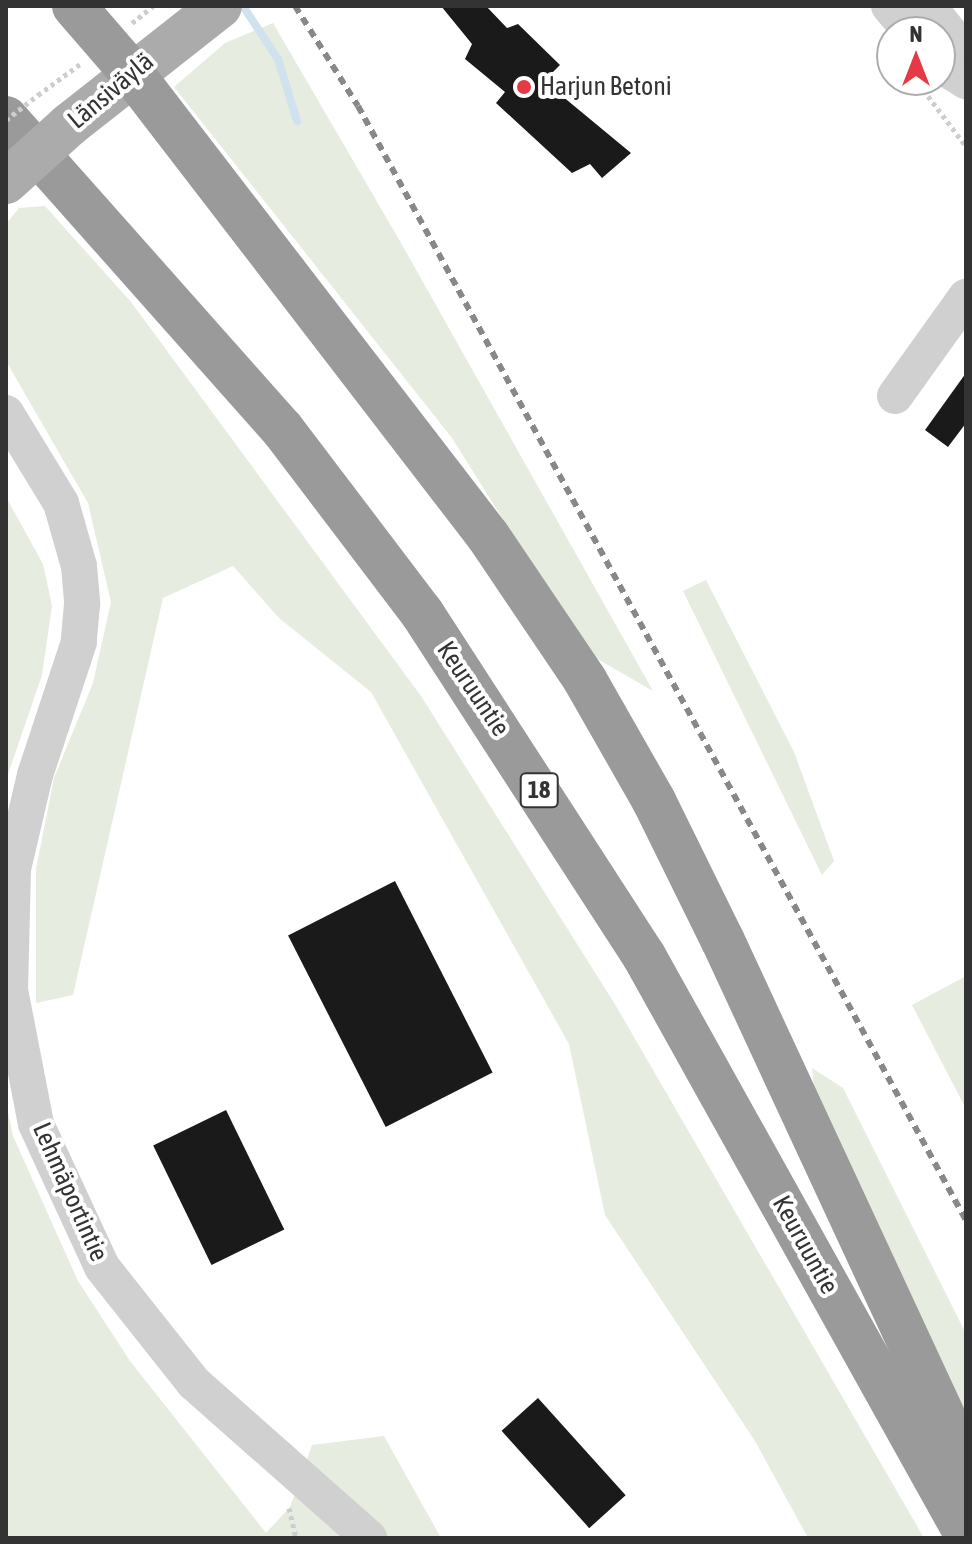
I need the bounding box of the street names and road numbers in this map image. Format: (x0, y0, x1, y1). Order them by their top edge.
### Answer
street label: Länsiväylä (62, 46, 160, 136)
street label: Keuruuntie (430, 636, 516, 742)
road number: 18 (519, 770, 559, 810)
street label: Lehmäportintie (26, 1118, 114, 1266)
street label: Keuruuntie (765, 1191, 845, 1299)

